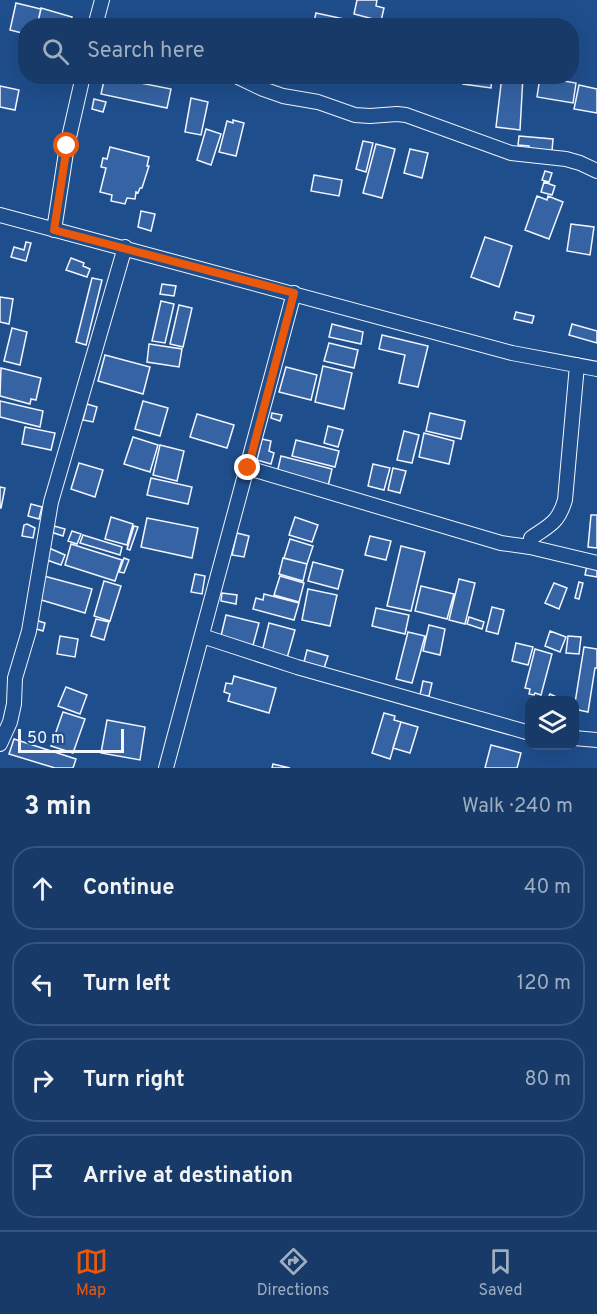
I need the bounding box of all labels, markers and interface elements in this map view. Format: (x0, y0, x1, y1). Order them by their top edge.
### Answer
search box (18, 18, 579, 84)
icon: search (39, 35, 72, 68)
text: Search here (87, 38, 205, 65)
route start (53, 132, 79, 158)
route end (234, 454, 260, 480)
map controls (525, 696, 579, 750)
button: layers (525, 696, 579, 750)
scale bar (18, 726, 124, 754)
text: 50 m (27, 729, 65, 749)
text: 3 min (24, 791, 92, 824)
text: Walk · 240 m (462, 794, 573, 820)
icon: ahead (26, 872, 59, 905)
text: Continue (83, 875, 174, 902)
text: 40 m (524, 875, 571, 901)
icon: left (26, 968, 59, 1001)
text: Turn left (83, 971, 171, 998)
text: 120 m (517, 971, 571, 997)
icon: right (26, 1064, 59, 1097)
text: Turn right (83, 1067, 185, 1094)
text: 80 m (525, 1067, 571, 1093)
icon: arrive (26, 1160, 59, 1193)
text: Arrive at destination (83, 1163, 293, 1190)
tab: Map (75, 1245, 108, 1301)
tab: Directions (257, 1245, 329, 1301)
tab: Saved (478, 1245, 522, 1301)

